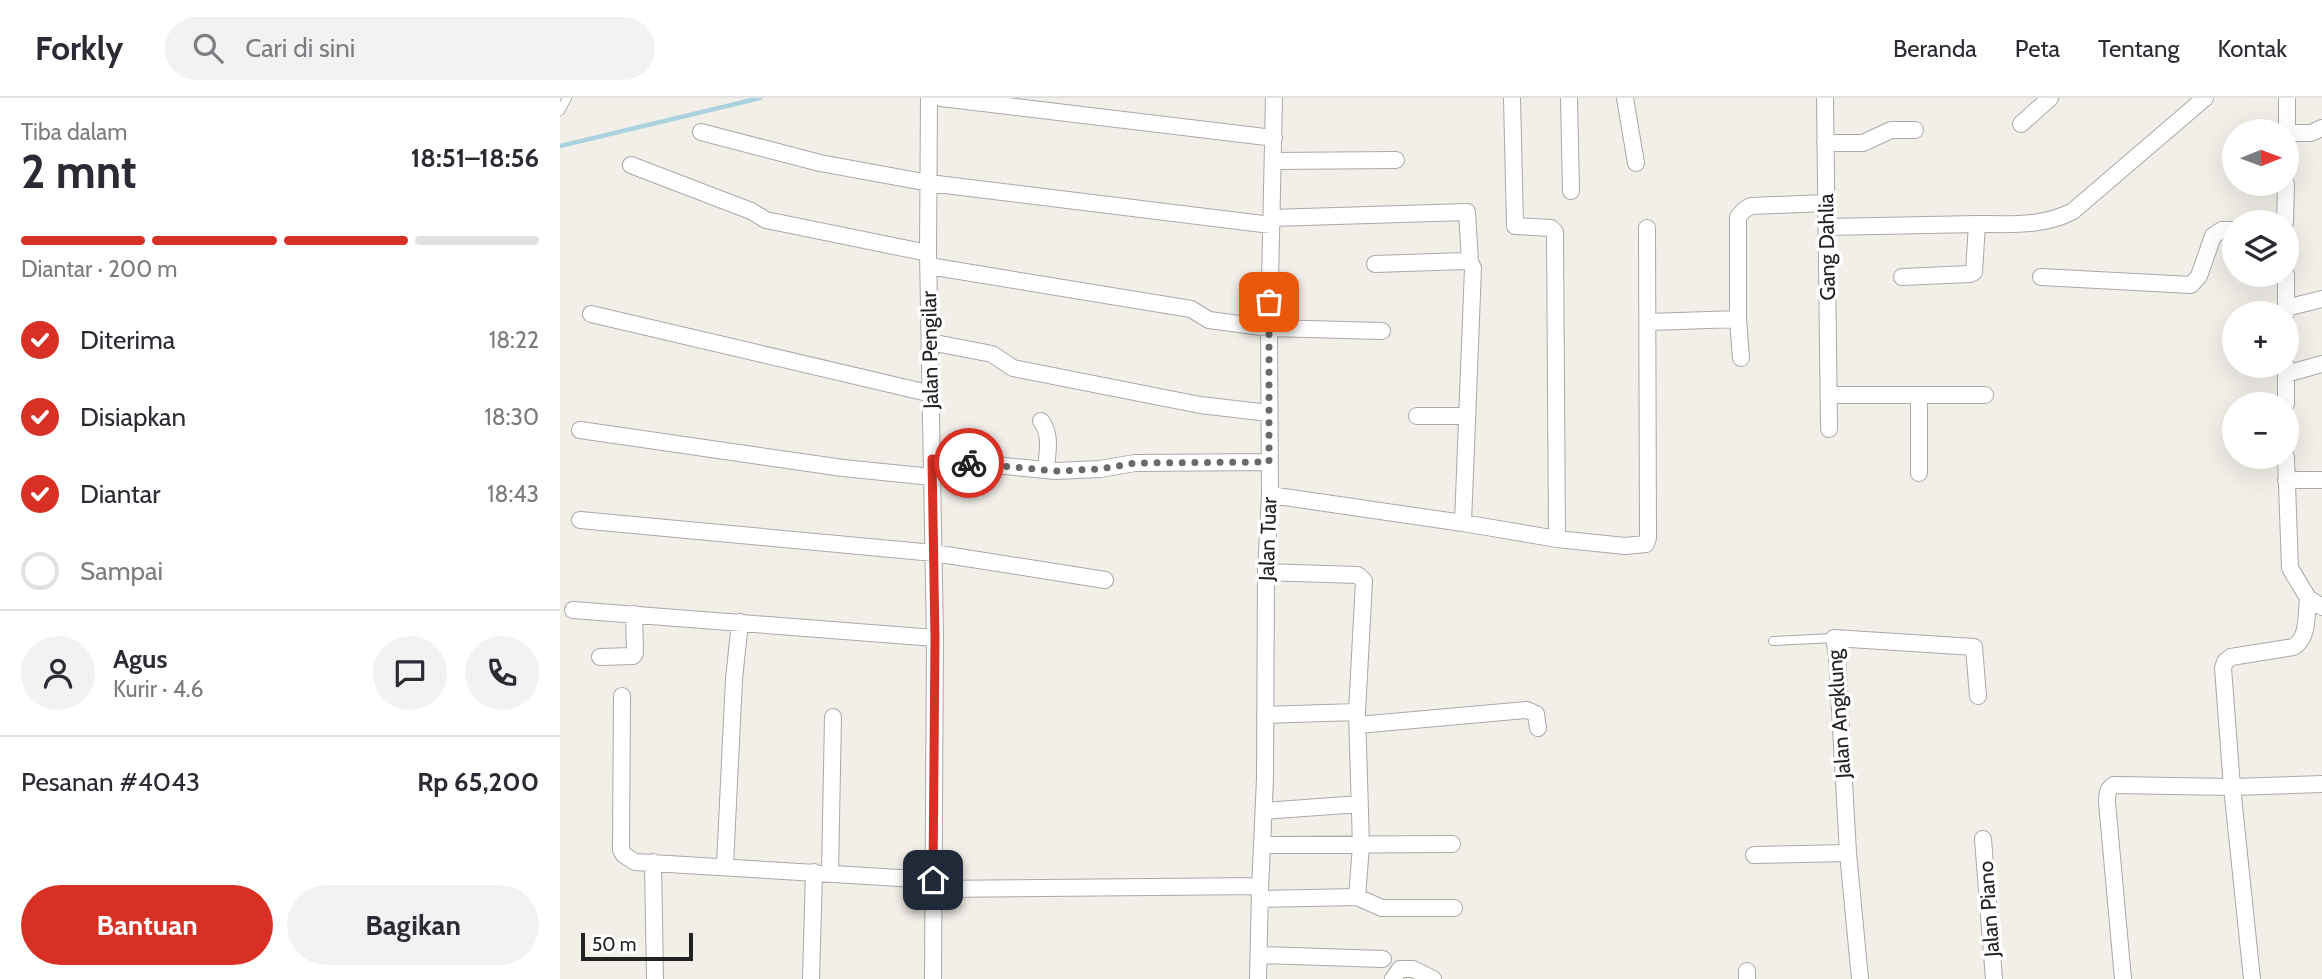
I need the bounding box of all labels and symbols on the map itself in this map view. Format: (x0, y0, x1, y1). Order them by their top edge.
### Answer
north arrow (2222, 119, 2300, 196)
street label: Gang Dahlia (1813, 193, 1840, 301)
pin (1239, 272, 1299, 332)
street label: Jalan Pengilar (916, 290, 943, 410)
courier (934, 428, 1004, 498)
street label: Jalan Tuar (1254, 496, 1281, 582)
street label: Jalan Angklung (1821, 648, 1856, 780)
pin (903, 850, 963, 910)
street label: Jalan Piano (1973, 860, 2004, 959)
scale bar (581, 930, 693, 962)

